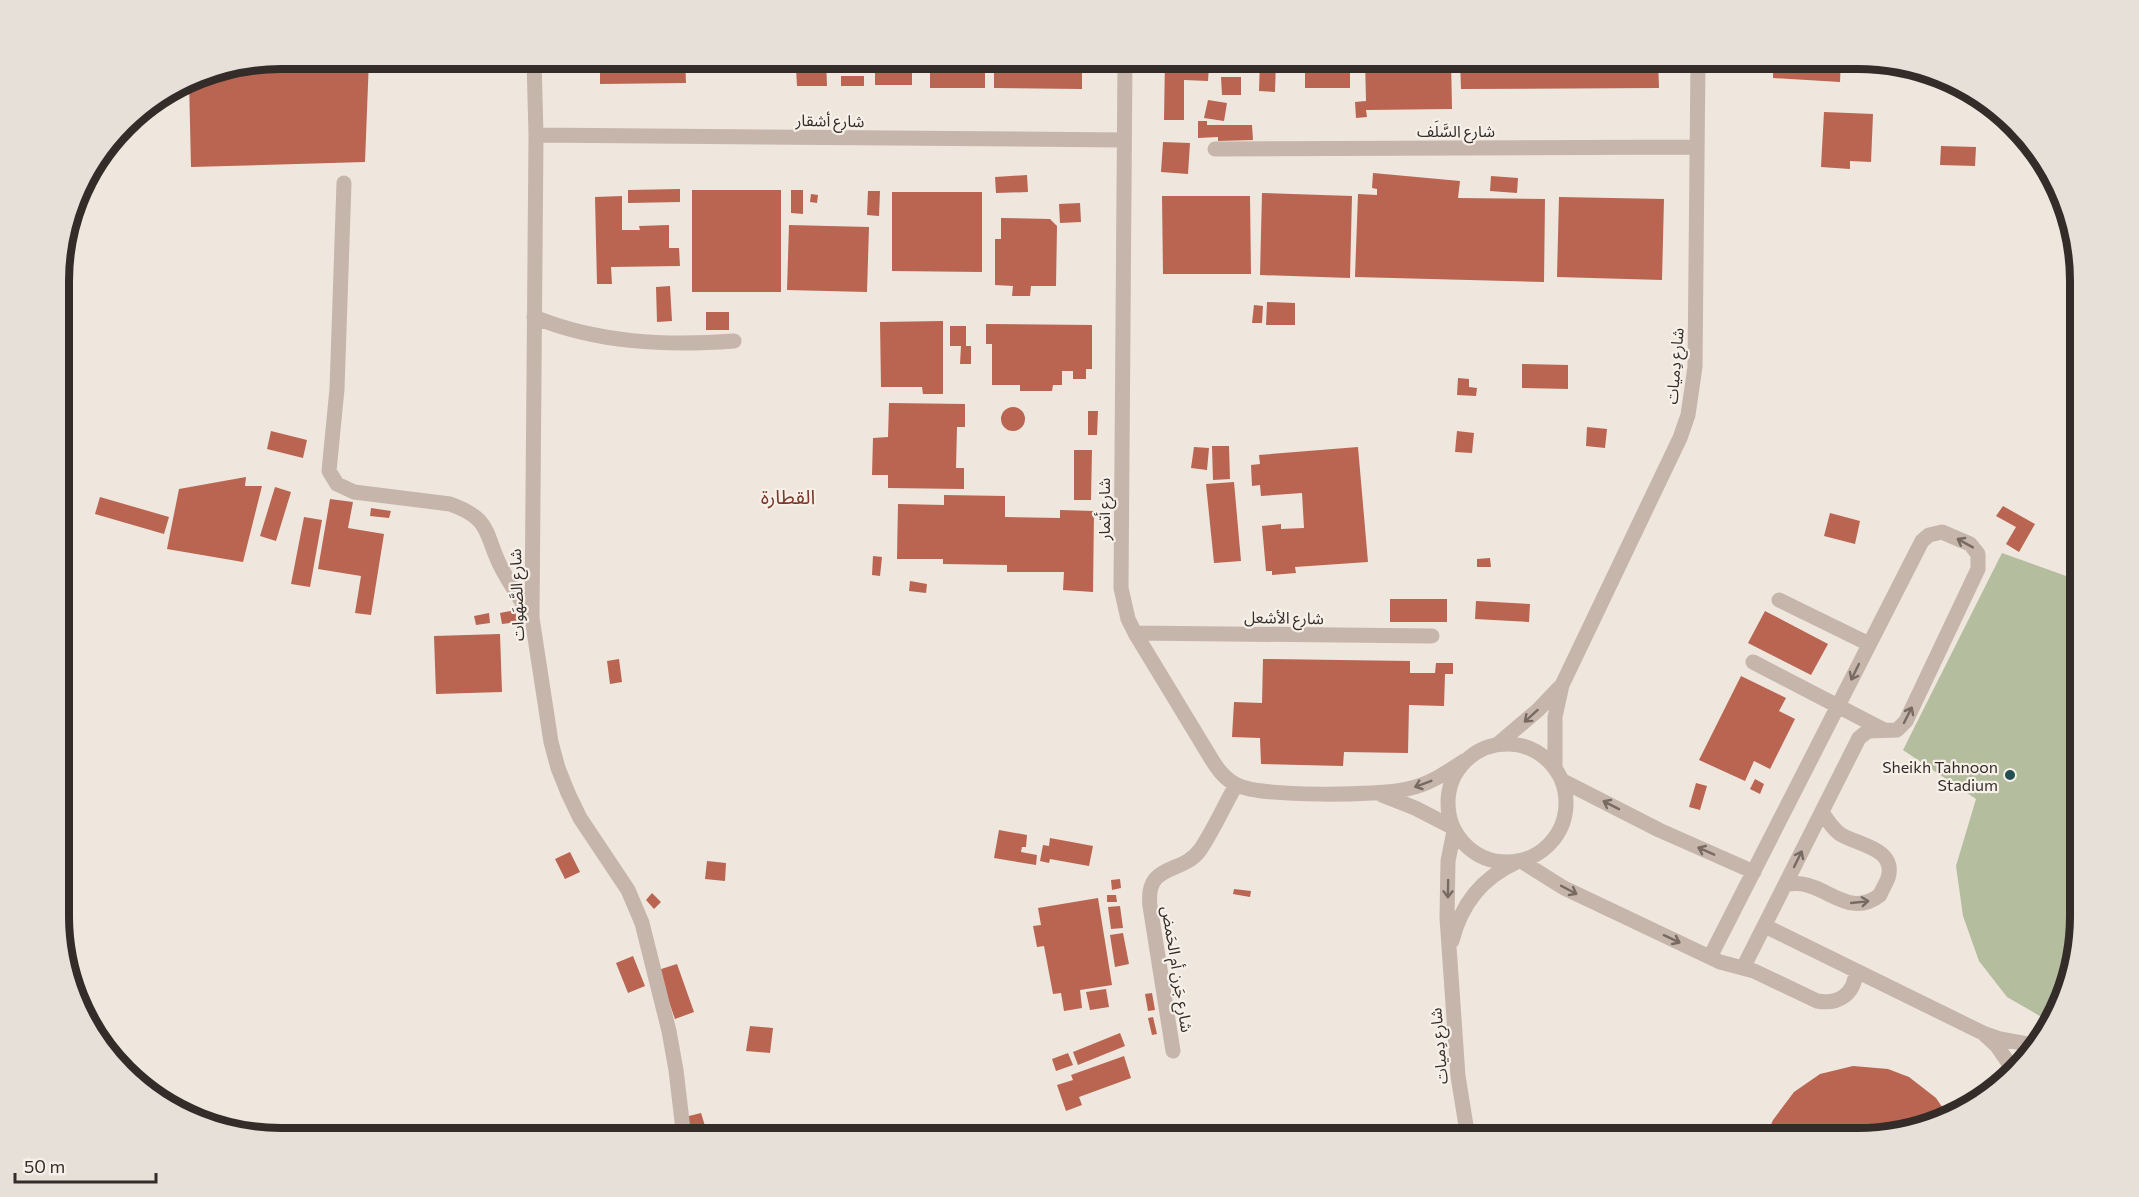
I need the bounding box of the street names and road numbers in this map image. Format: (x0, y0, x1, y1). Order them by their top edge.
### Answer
street label: شارع أشقار (794, 110, 865, 134)
street label: شارع السَّلَف (1417, 120, 1495, 144)
street label: شارع دِميات (1661, 327, 1691, 405)
street label: شارع أتمار (1094, 478, 1117, 541)
street label: شارع الصَّهَوات (505, 548, 531, 642)
street label: شارع الأشعل (1244, 607, 1324, 631)
street label: شارع جَرن أم الحَمض (1155, 904, 1197, 1034)
street label: شارع دِميات (1425, 1007, 1455, 1085)

